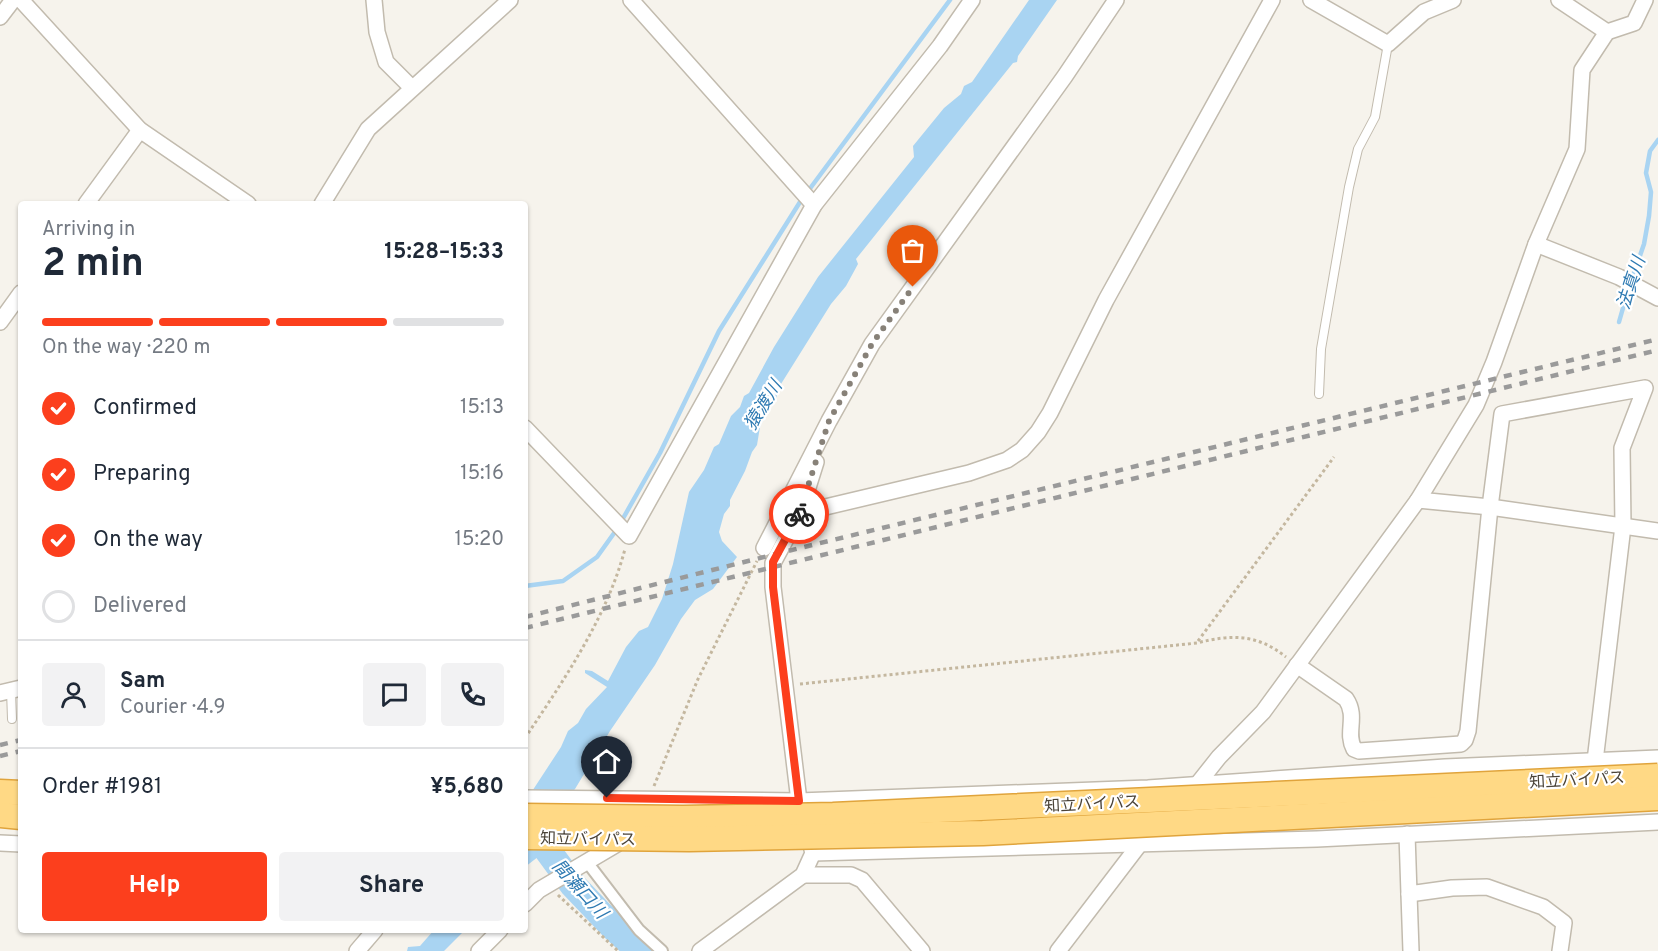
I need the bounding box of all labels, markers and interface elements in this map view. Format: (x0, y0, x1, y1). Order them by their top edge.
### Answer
text: Arriving in (42, 217, 135, 243)
pin (887, 225, 938, 287)
icon: bag (896, 234, 929, 267)
text: 15:28–15:33 (384, 239, 504, 266)
text: 2 min (42, 241, 144, 290)
water label: 法真川 (1613, 252, 1652, 313)
text: On the way · 220 m (42, 335, 210, 361)
water label: 猿渡川 (740, 375, 789, 435)
icon: check (42, 392, 75, 425)
text: Confirmed (93, 395, 197, 422)
text: 15:13 (460, 395, 504, 421)
icon: check (42, 458, 75, 491)
text: Preparing (93, 461, 191, 488)
text: 15:16 (460, 461, 504, 487)
courier (769, 484, 829, 544)
icon: bike (783, 498, 816, 531)
icon: check (42, 524, 75, 557)
text: On the way (93, 527, 203, 554)
text: 15:20 (455, 527, 504, 553)
text: Delivered (93, 593, 187, 620)
button: person (42, 663, 105, 726)
button: chat (363, 663, 426, 726)
button: phone (441, 663, 504, 726)
text: Sam (120, 668, 165, 695)
text: Courier · 4.9 (120, 695, 225, 721)
pin (581, 736, 632, 798)
icon: home (590, 745, 623, 778)
street label: 知立バイパス (1529, 769, 1625, 793)
text: Order #1981 (42, 774, 162, 801)
text: ¥5,680 (430, 774, 504, 801)
street label: 知立バイパス (1044, 793, 1140, 817)
street label: 知立バイパス (540, 829, 636, 851)
button: Help (42, 852, 267, 921)
button: Share (279, 852, 504, 921)
water label: 間瀬口川 (546, 856, 613, 926)

